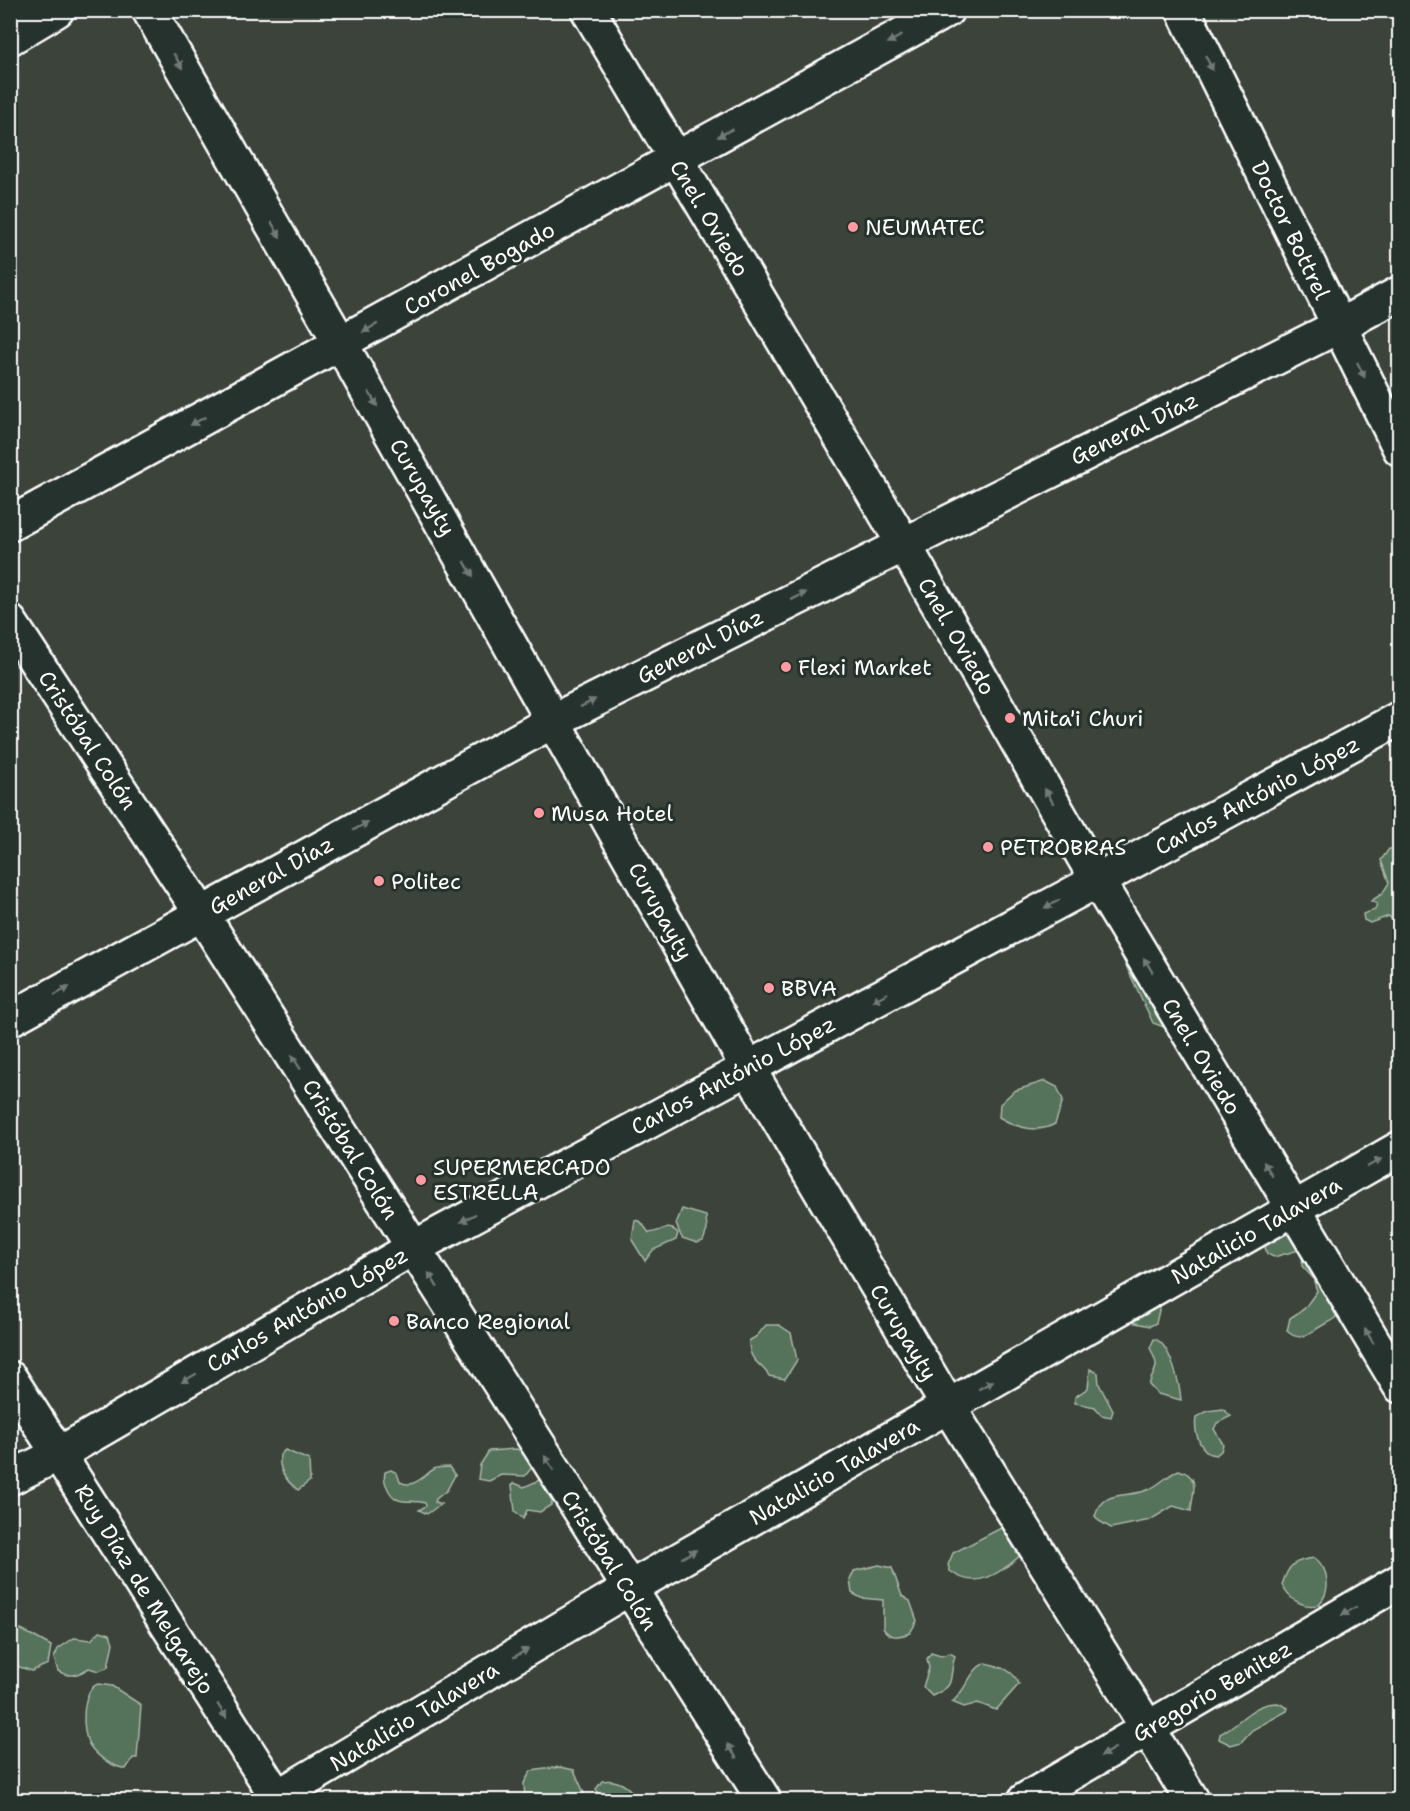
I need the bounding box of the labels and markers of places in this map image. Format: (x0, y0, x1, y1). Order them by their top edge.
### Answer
place label: NEUMATEC (865, 213, 985, 242)
marker: NEUMATEC (846, 220, 860, 234)
place label: Flexi Market (798, 653, 932, 682)
marker: Flexi Market (779, 660, 793, 674)
place label: Mita'i Churi (1022, 704, 1144, 733)
marker: Mita'i Churi (1003, 711, 1017, 725)
place label: Musa Hotel (551, 799, 673, 828)
marker: Musa Hotel (532, 806, 546, 820)
place label: PETROBRAS (1000, 833, 1126, 862)
marker: PETROBRAS (981, 840, 995, 854)
place label: Politec (391, 867, 461, 896)
marker: Politec (372, 874, 386, 888)
place label: BBVA (781, 974, 837, 1003)
marker: BBVA (762, 981, 776, 995)
place label: SUPERMERCADO ESTRELLA (433, 1153, 610, 1207)
marker: SUPERMERCADO ESTRELLA (414, 1173, 428, 1187)
place label: Banco Regional (406, 1307, 570, 1336)
marker: Banco Regional (387, 1314, 401, 1328)

